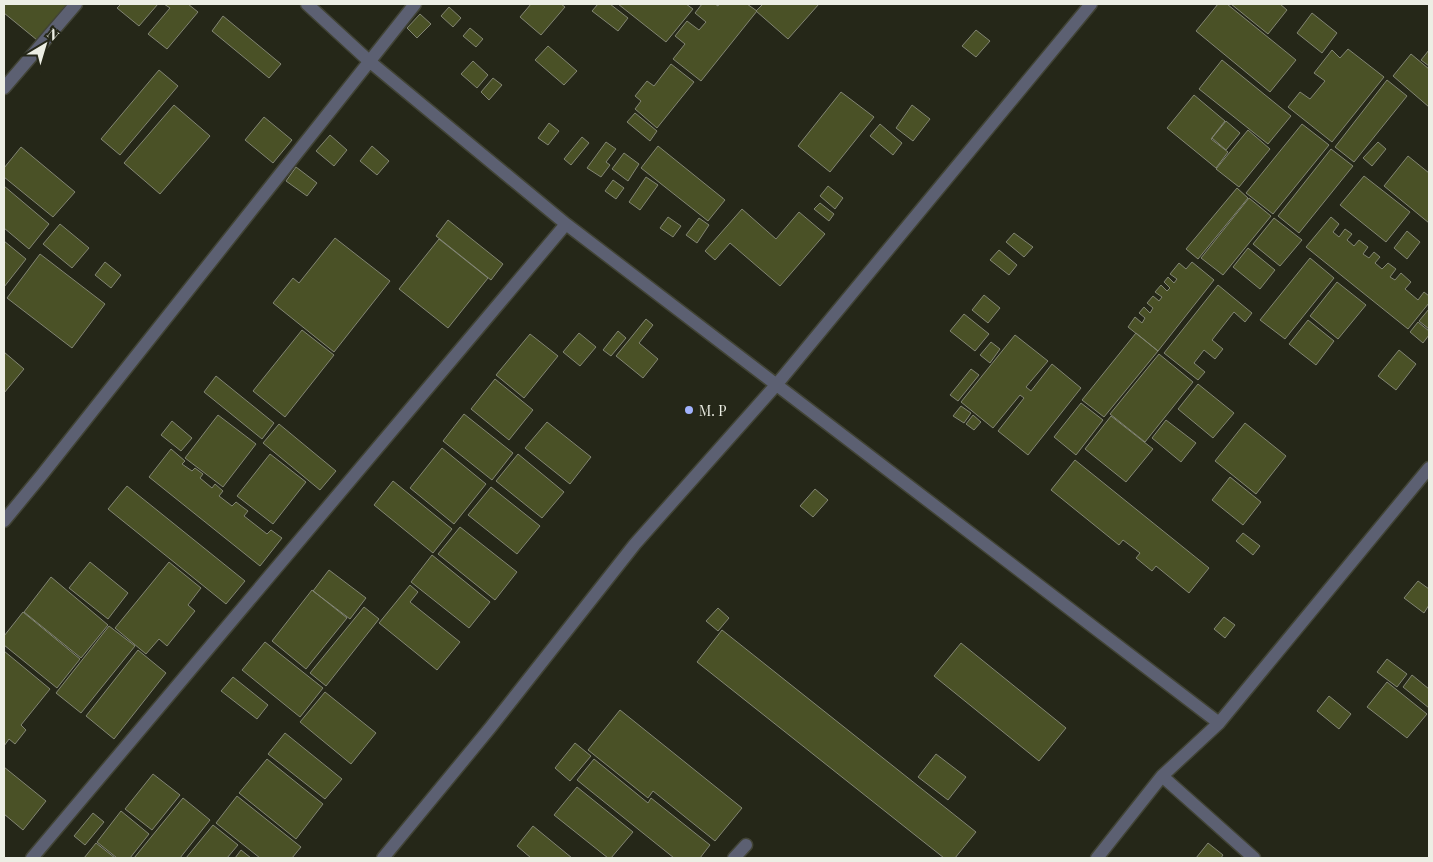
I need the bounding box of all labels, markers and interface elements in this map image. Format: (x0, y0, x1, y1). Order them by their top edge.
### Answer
north arrow (20, 20, 70, 70)
text: N (43, 24, 63, 45)
place label: M. P (699, 401, 726, 420)
marker: M. P (683, 404, 695, 416)

